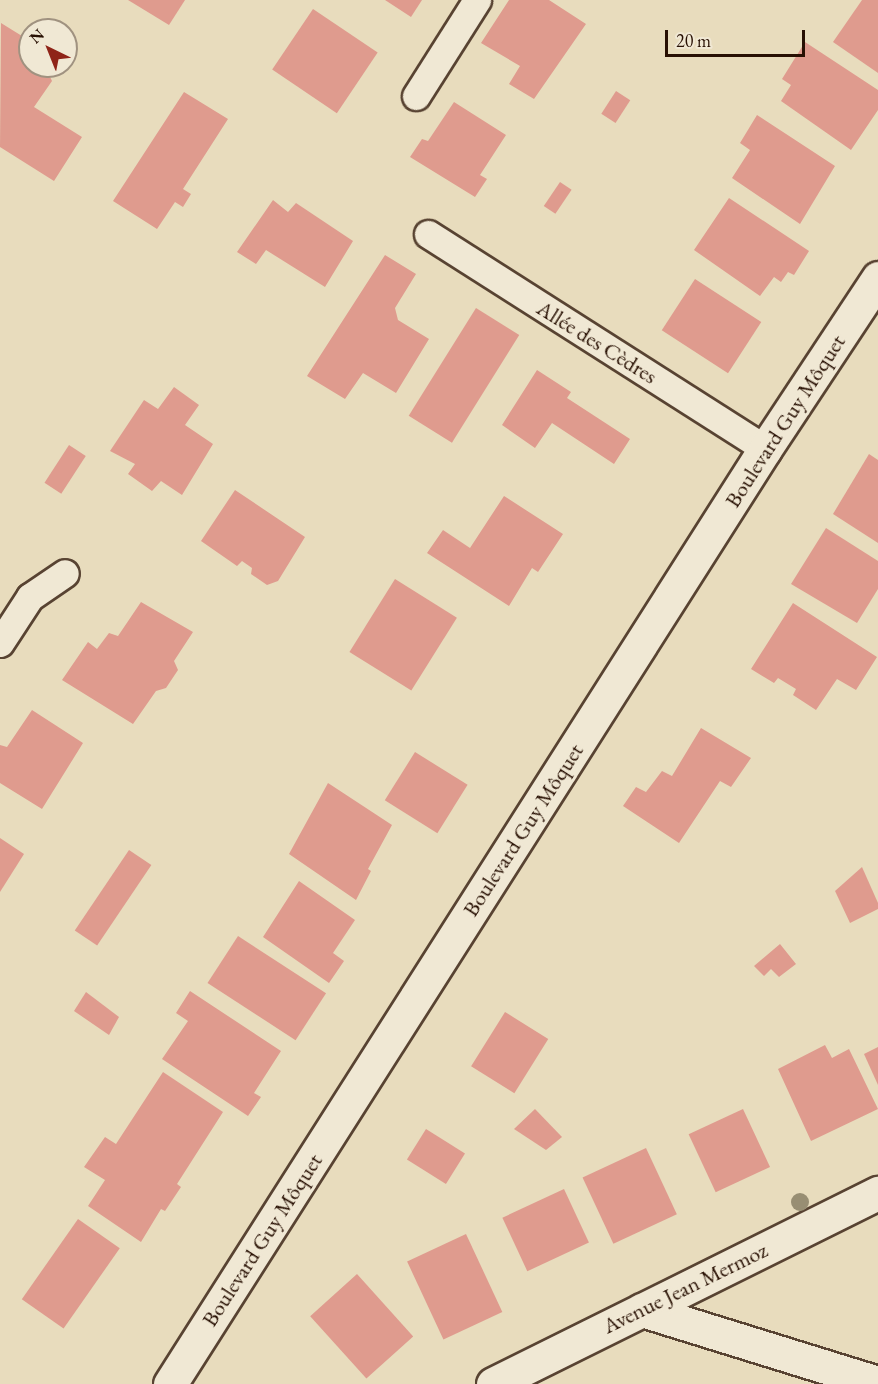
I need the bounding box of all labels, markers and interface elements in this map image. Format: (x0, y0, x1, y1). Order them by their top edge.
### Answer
north arrow (18, 18, 78, 78)
scale bar (668, 18, 808, 56)
text: N (25, 24, 49, 48)
text: 20 m (676, 29, 711, 52)
street label: Allée des Cèdres (532, 295, 662, 389)
street label: Boulevard Guy Môquet (719, 330, 851, 512)
street label: Boulevard Guy Môquet (457, 739, 589, 921)
street label: Boulevard Guy Môquet (196, 1149, 328, 1331)
street label: Avenue Jean Mermoz (598, 1237, 772, 1339)

